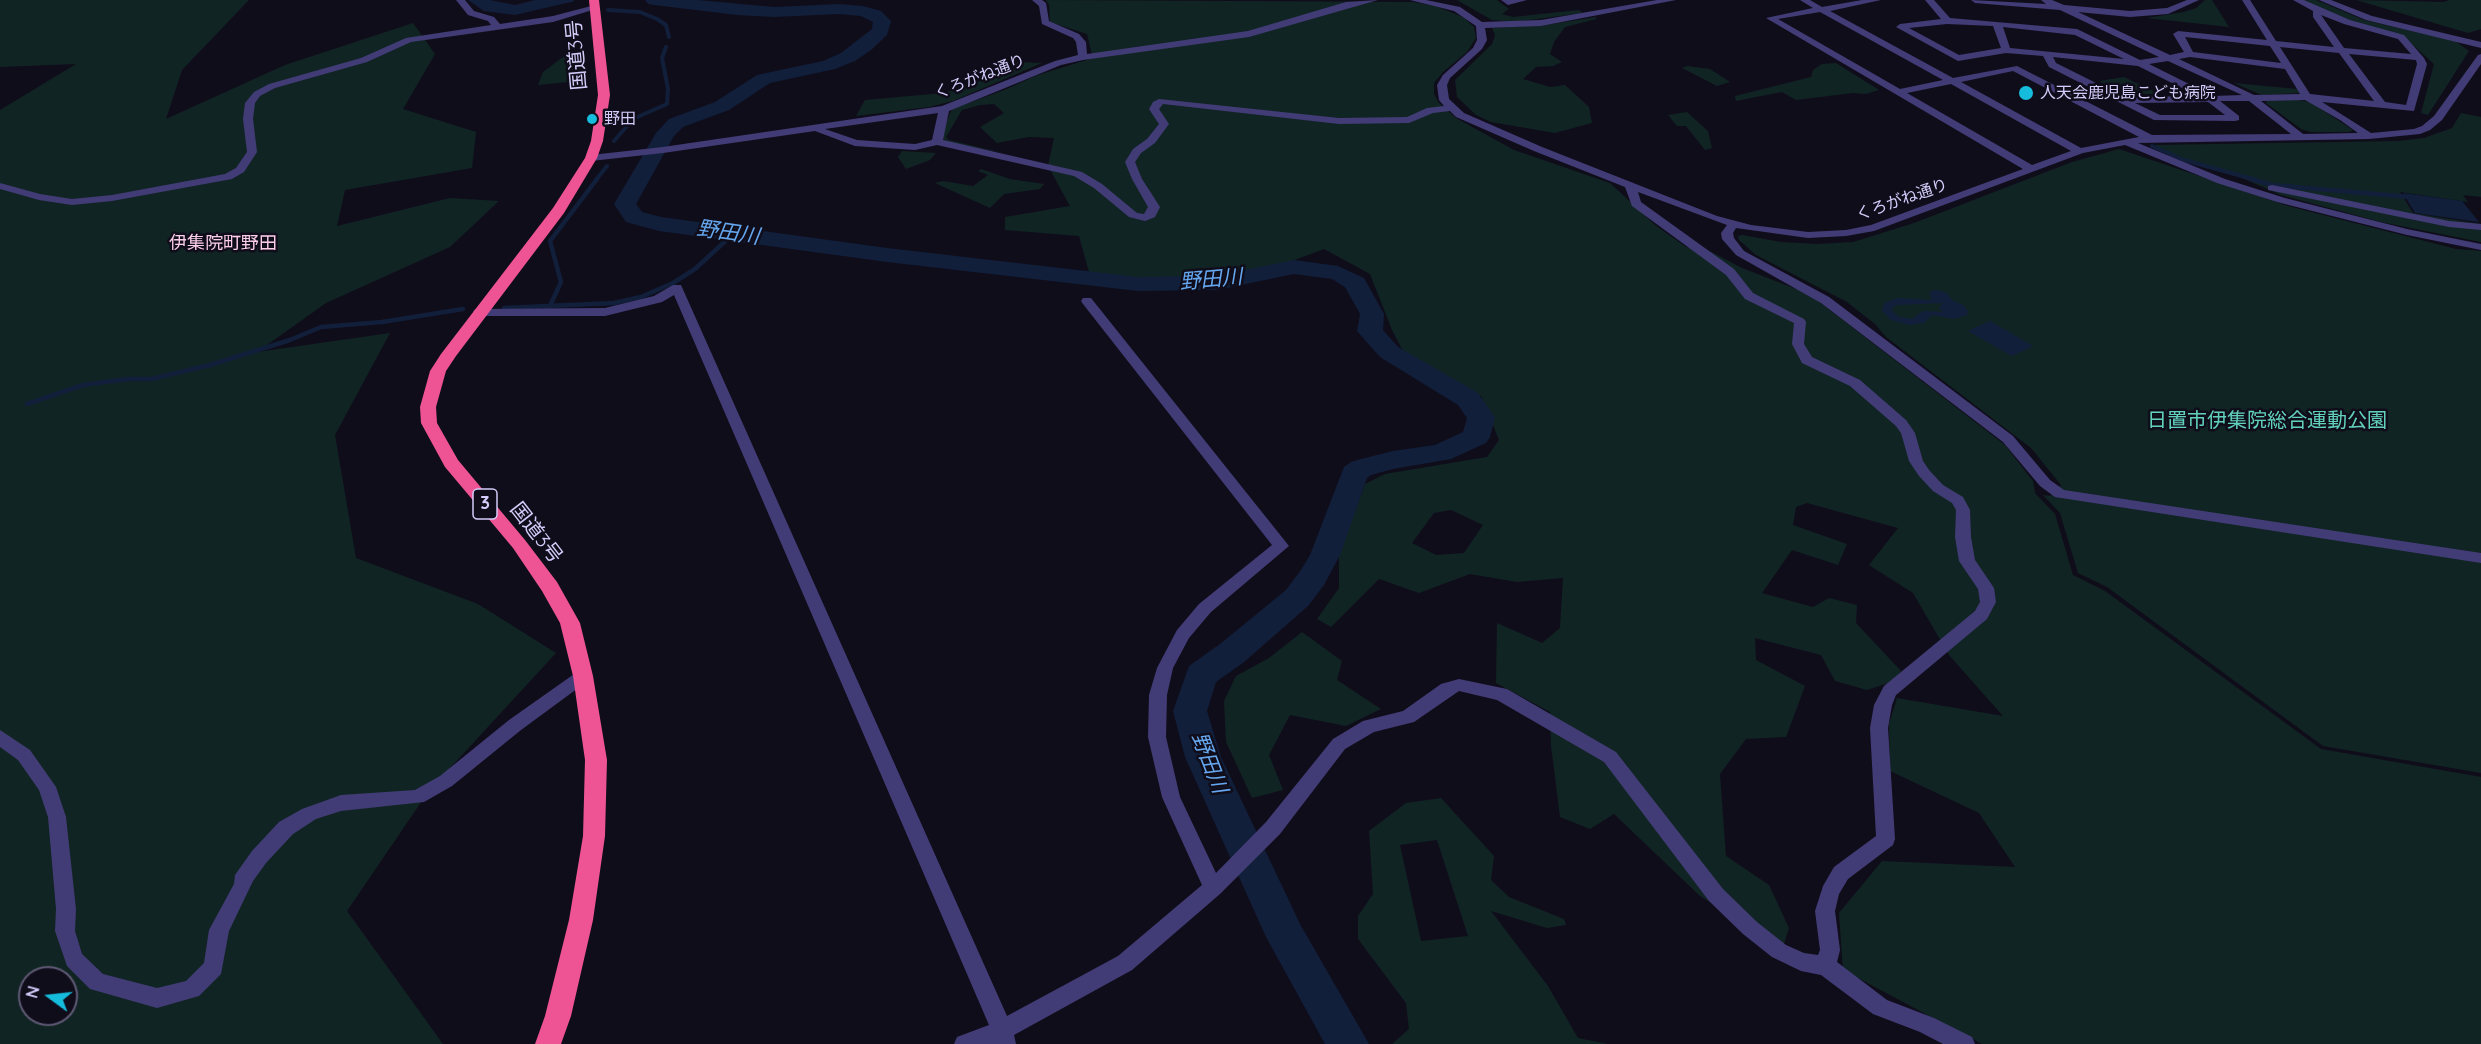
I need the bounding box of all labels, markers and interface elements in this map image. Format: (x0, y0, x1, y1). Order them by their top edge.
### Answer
street label: 国道3号 (562, 19, 592, 91)
street label: くろがね通り (932, 51, 1028, 103)
place label: 人天会鹿児島こども病院 (2040, 83, 2216, 103)
marker: 人天会鹿児島こども病院 (2017, 84, 2035, 102)
place label: 野田 (604, 109, 636, 129)
marker: 野田 (585, 112, 599, 126)
street label: くろがね通り (1853, 175, 1951, 225)
water label: 野田川 (695, 216, 761, 250)
district label: 伊集院町野田 (169, 233, 277, 255)
water label: 野田川 (1179, 265, 1243, 295)
park label: 日置市伊集院総合運動公園 (2147, 409, 2387, 433)
road number: 3 (473, 489, 497, 519)
street label: 国道3号 (505, 498, 567, 568)
water label: 野田川 (1186, 729, 1232, 797)
north arrow (18, 966, 78, 1026)
text: N (21, 984, 44, 1000)

